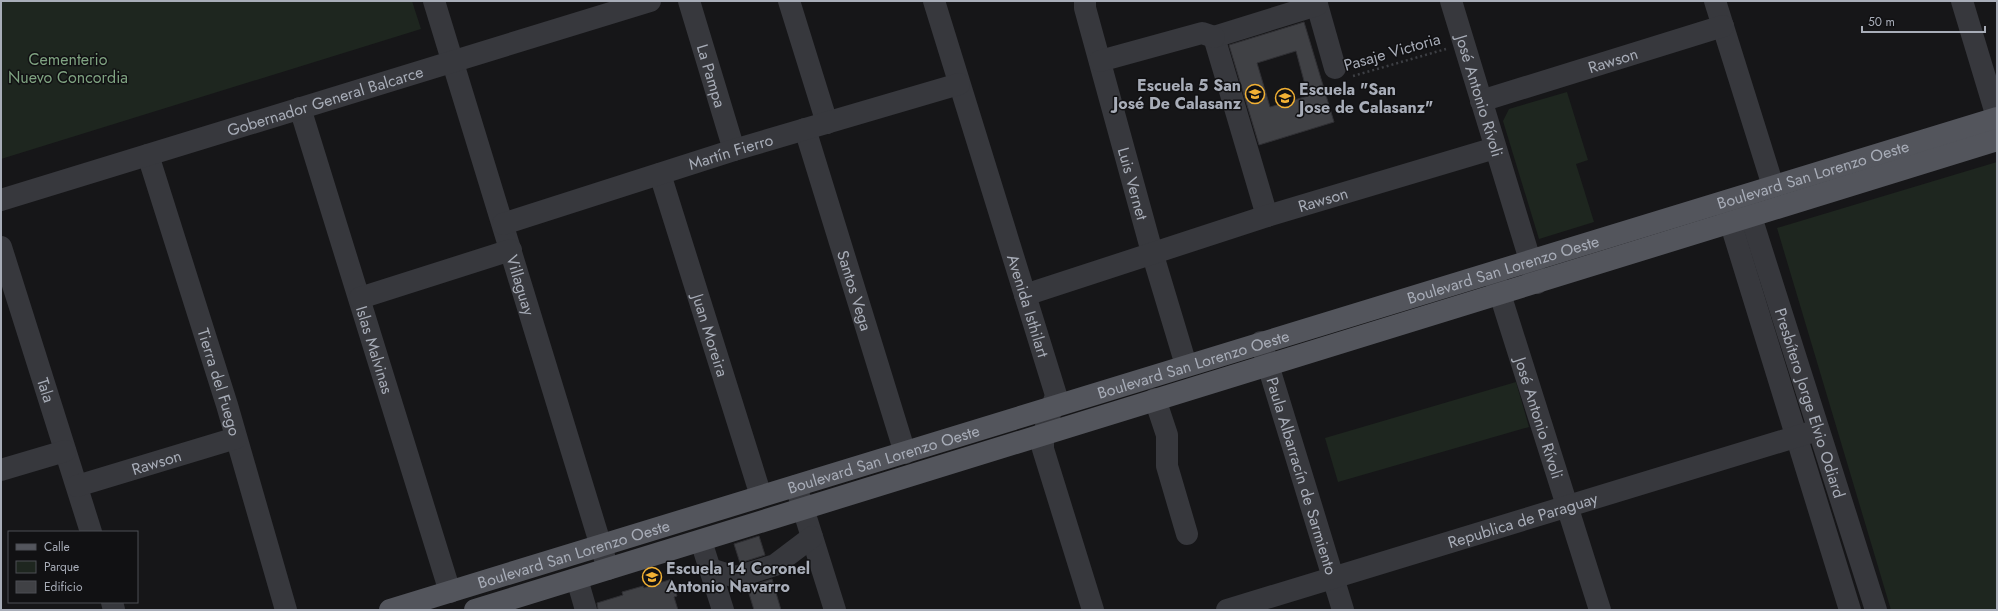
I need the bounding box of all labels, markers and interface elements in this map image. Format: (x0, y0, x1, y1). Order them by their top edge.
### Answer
scale bar (1862, 8, 1985, 34)
text: 50 m (1868, 13, 1895, 31)
street label: Pasaje Victoria (1341, 27, 1443, 77)
street label: José Antonio Rívoli (1450, 30, 1509, 159)
street label: La Pampa (691, 41, 732, 110)
street label: Rawson (1585, 42, 1641, 79)
park label: Cementerio Nuevo Concordia (8, 48, 128, 89)
street label: Gobernador General Balcarce (224, 60, 426, 142)
place label: Escuela 5 San José De Calasanz (1110, 74, 1242, 115)
place label: Escuela "San Jose de Calasanz" (1296, 78, 1433, 119)
school or university icon: Escuela 5 San José De Calasanz (1244, 83, 1266, 105)
school or university icon: Escuela "San Jose de Calasanz" (1274, 87, 1296, 109)
street label: Martín Fierro (686, 128, 776, 175)
street label: Boulevard San Lorenzo Oeste (1714, 134, 1912, 215)
street label: Luis Vernet (1112, 145, 1154, 223)
street label: Rawson (1295, 181, 1351, 218)
street label: Boulevard San Lorenzo Oeste (1404, 229, 1602, 309)
street label: Santos Vega (832, 247, 878, 334)
street label: Avenida Isthilart (1002, 251, 1055, 360)
street label: Villaguay (501, 252, 541, 319)
street label: Juan Moreira (686, 289, 734, 380)
street label: Islas Malvinas (350, 303, 399, 397)
street label: Presbítero Jorge Elvio Odiard (1769, 305, 1851, 501)
street label: Boulevard San Lorenzo Oeste (1094, 324, 1292, 404)
street label: Tierra del Fuego (192, 325, 247, 439)
street label: José Antonio Rívoli (1509, 352, 1569, 482)
street label: Paula Albarracín de Sarmiento (1261, 374, 1343, 578)
street label: Tala (31, 375, 61, 405)
street label: Boulevard San Lorenzo Oeste (785, 419, 982, 499)
street label: Rawson (129, 444, 184, 480)
street label: Republica de Paraguay (1445, 486, 1601, 554)
street label: Boulevard San Lorenzo Oeste (475, 514, 672, 594)
legend (8, 531, 138, 603)
text: Calle (44, 538, 70, 556)
place label: Escuela 14 Coronel Antonio Navarro (665, 557, 810, 598)
text: Parque (44, 558, 79, 576)
school or university icon: Escuela 14 Coronel Antonio Navarro (641, 566, 663, 588)
text: Edificio (44, 578, 83, 596)

